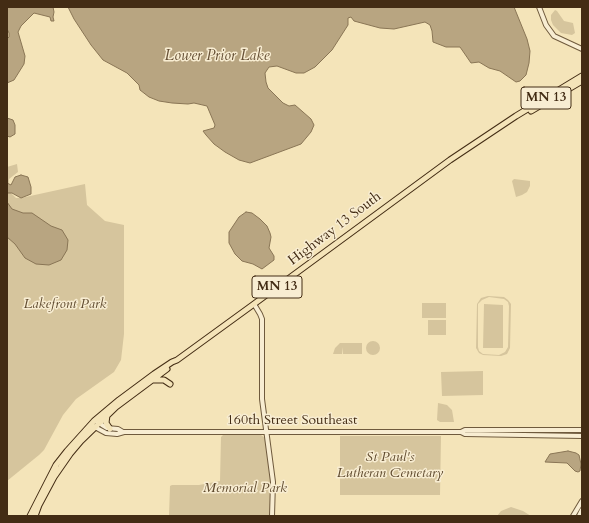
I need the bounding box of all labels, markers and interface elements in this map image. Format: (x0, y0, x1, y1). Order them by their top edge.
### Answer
water label: Lower Prior Lake (165, 48, 269, 66)
road number: MN 13 (521, 87, 571, 109)
street label: Highway 13 South (285, 189, 385, 269)
road number: MN 13 (252, 276, 302, 298)
park label: Lakefront Park (24, 297, 106, 313)
street label: 160th Street Southeast (227, 413, 357, 429)
park label: St Paul's Lutheran Cemetary (337, 450, 443, 482)
park label: Memorial Park (203, 481, 287, 497)

